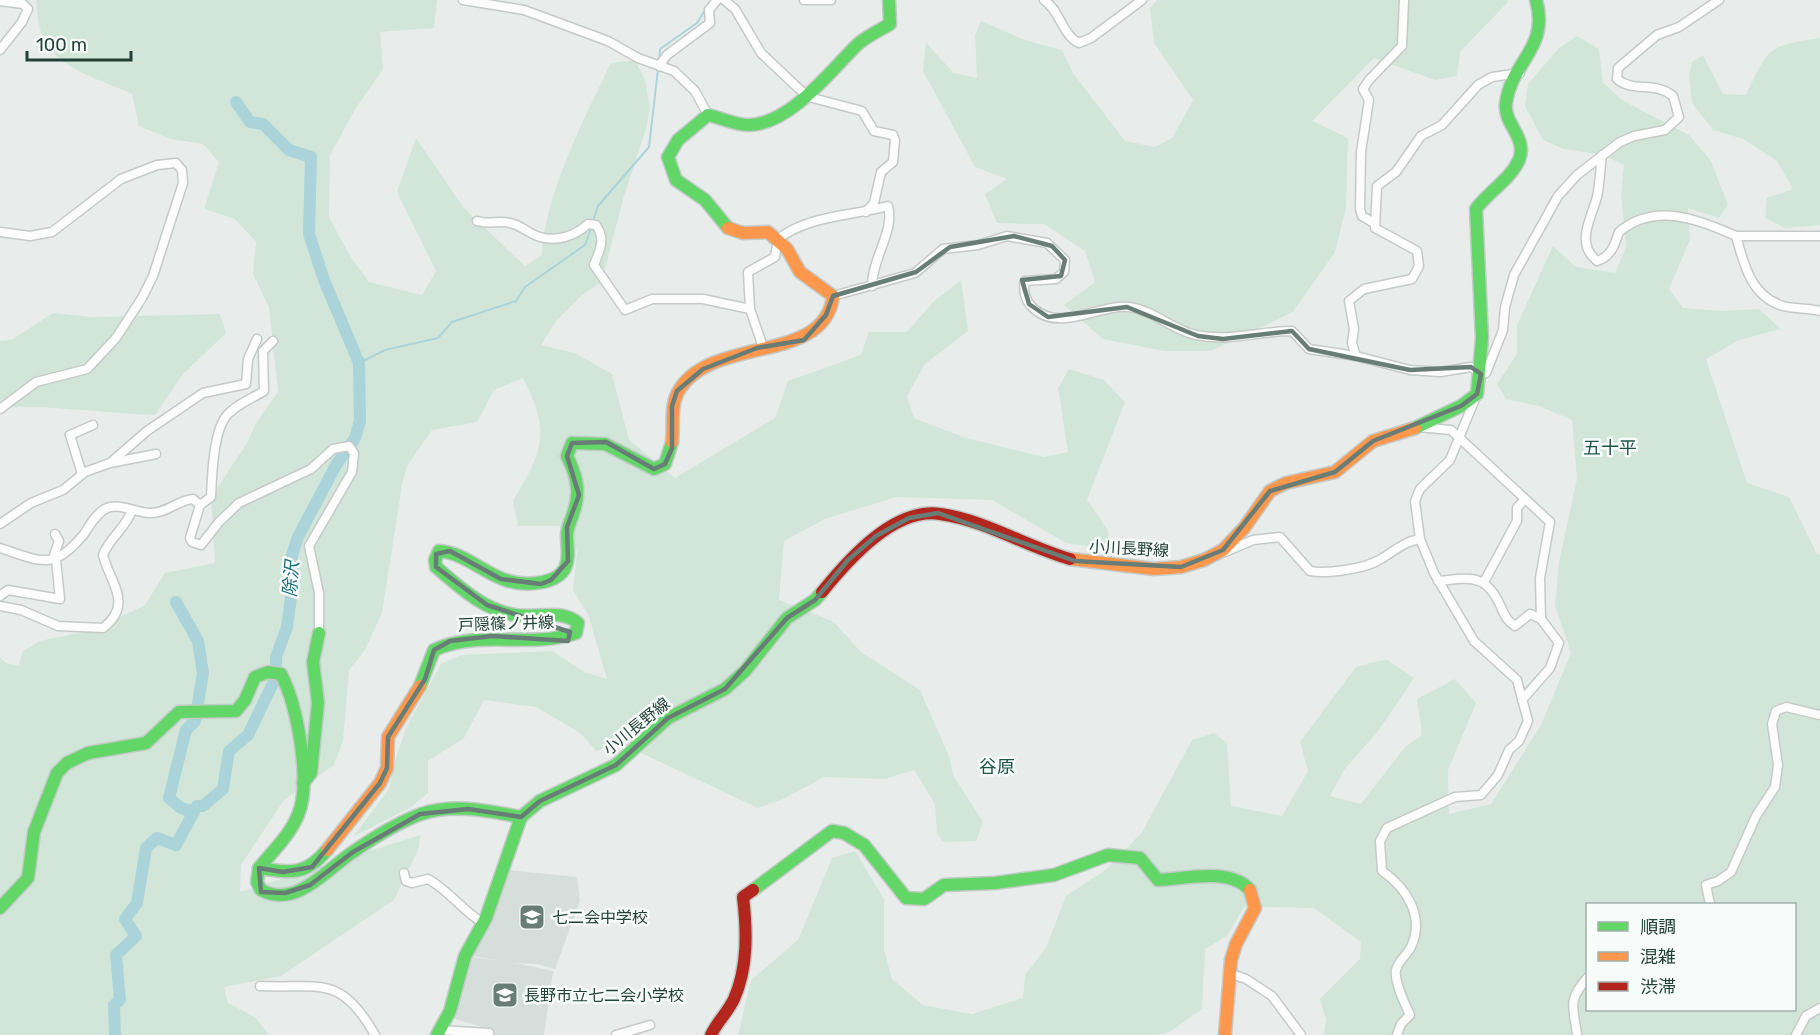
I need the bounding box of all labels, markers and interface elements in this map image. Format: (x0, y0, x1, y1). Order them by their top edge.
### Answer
scale bar (27, 24, 130, 62)
text: 100 m (36, 34, 87, 56)
district label: 五十平 (1583, 437, 1637, 459)
street label: 小川長野線 (1089, 537, 1169, 560)
water label: 除沢 (278, 558, 304, 598)
street label: 戸隠篠ノ井線 (458, 612, 554, 635)
street label: 小川長野線 (599, 694, 673, 759)
district label: 谷原 (979, 756, 1015, 778)
school or university icon: 七二会中学校 (517, 902, 547, 932)
legend (1586, 903, 1796, 1011)
place label: 七二会中学校 (552, 908, 648, 927)
text: 順調 (1640, 916, 1676, 938)
text: 混雑 (1640, 946, 1676, 968)
text: 渋滞 (1640, 976, 1676, 998)
school or university icon: 長野市立七二会小学校 (490, 980, 520, 1010)
place label: 長野市立七二会小学校 (524, 986, 684, 1005)

